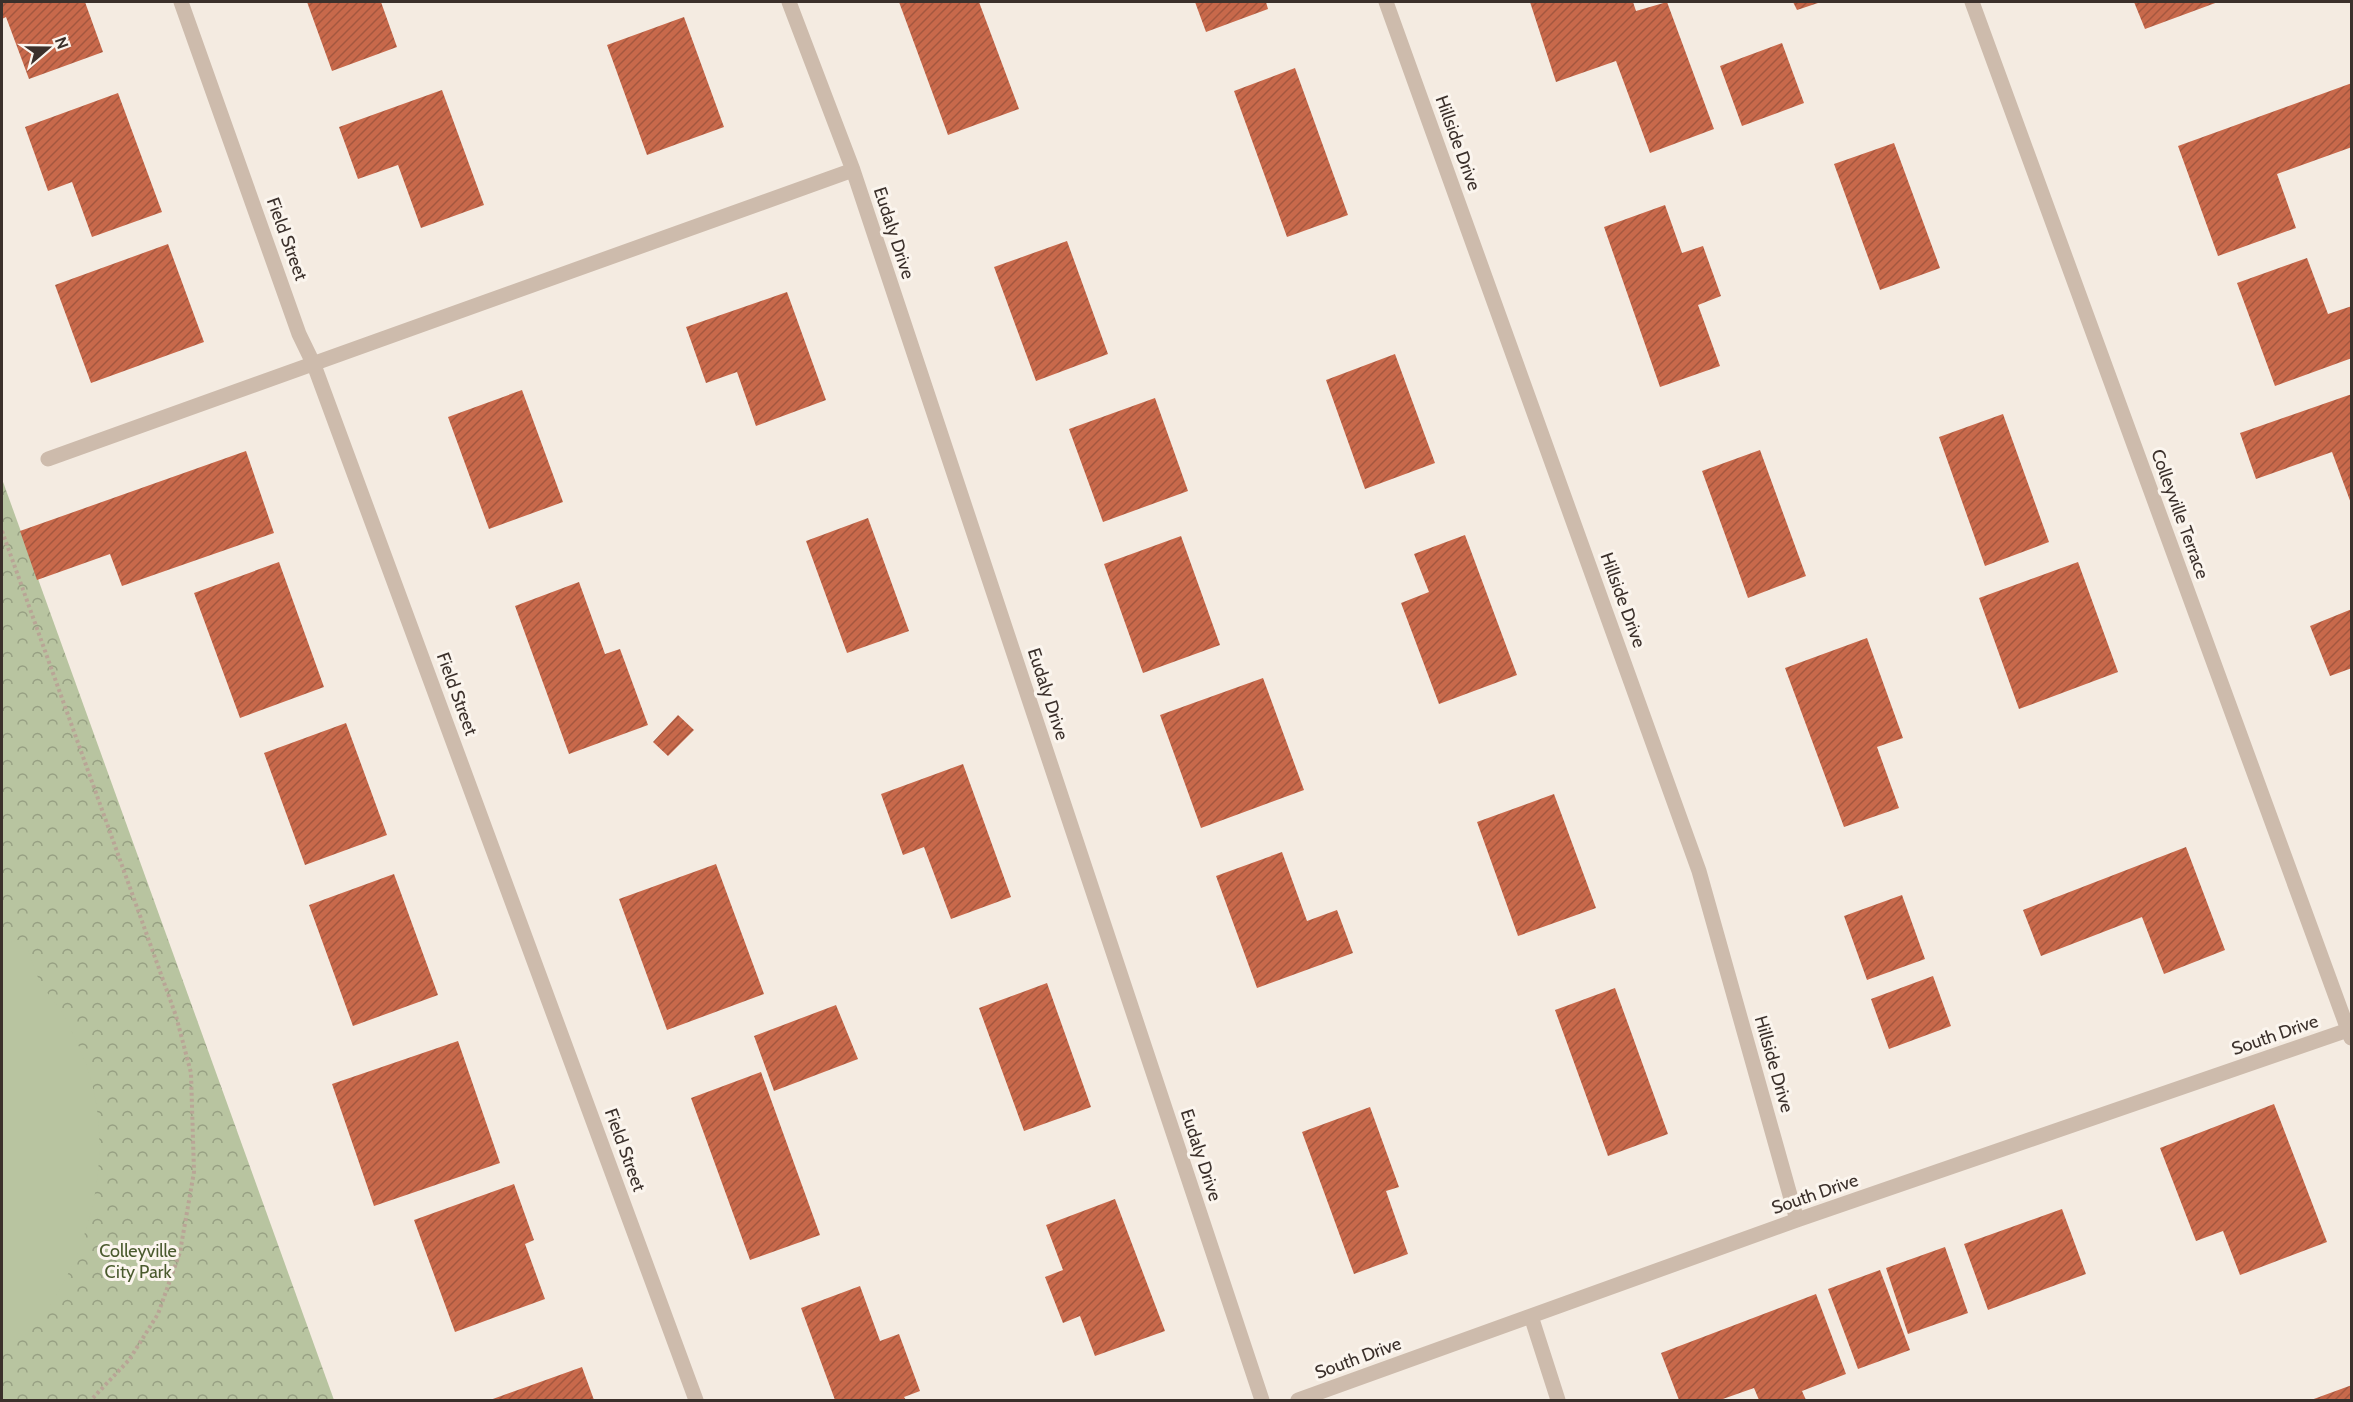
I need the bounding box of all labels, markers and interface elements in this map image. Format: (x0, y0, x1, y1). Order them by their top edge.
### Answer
north arrow (18, 18, 78, 78)
text: N (51, 34, 72, 52)
street label: Hillside Drive (1431, 92, 1485, 194)
street label: Eudaly Drive (869, 184, 919, 282)
street label: Field Street (262, 194, 312, 284)
street label: Colleyville Terrace (2146, 446, 2214, 582)
street label: Hillside Drive (1596, 549, 1650, 651)
street label: Eudaly Drive (1023, 645, 1073, 743)
street label: Field Street (432, 649, 482, 739)
street label: South Drive (2229, 1010, 2321, 1060)
street label: Hillside Drive (1750, 1013, 1798, 1115)
street label: Field Street (600, 1105, 650, 1195)
street label: Eudaly Drive (1176, 1106, 1226, 1204)
street label: South Drive (1769, 1169, 1861, 1219)
park label: Colleyville City Park (99, 1240, 177, 1283)
street label: South Drive (1312, 1332, 1404, 1384)

